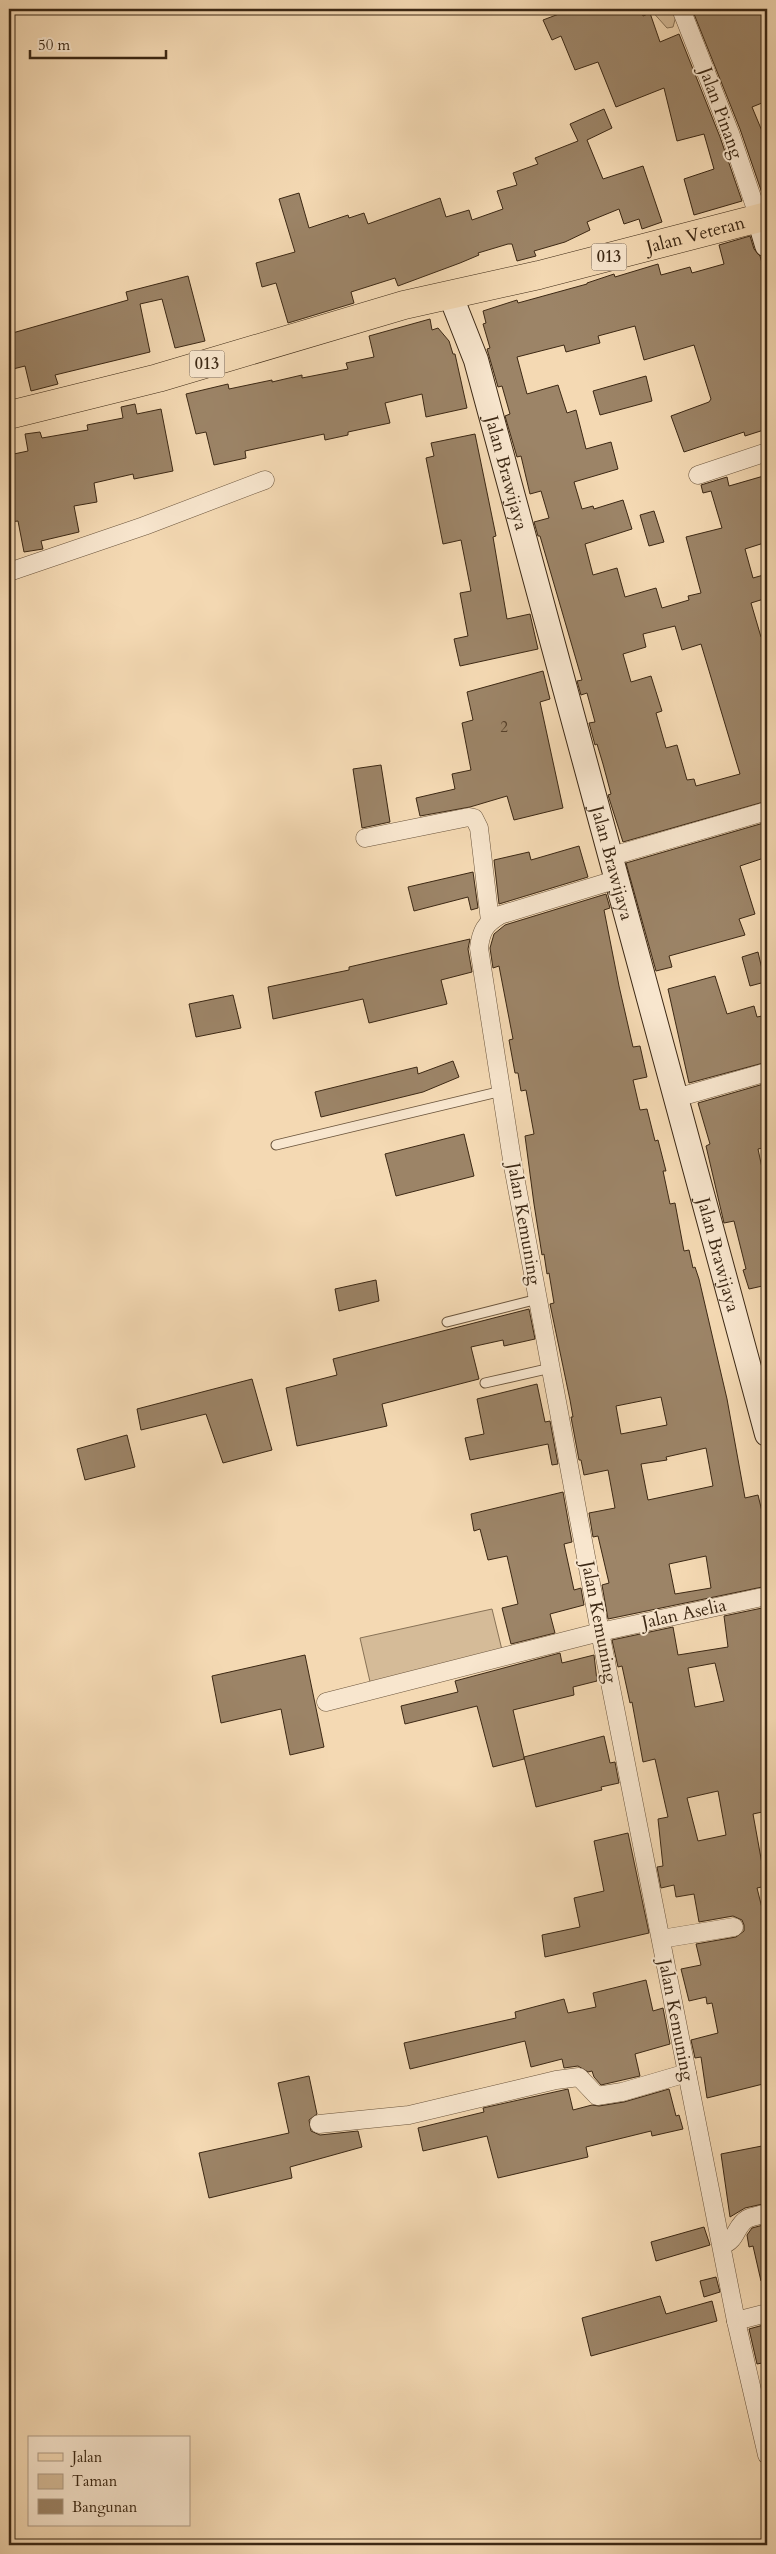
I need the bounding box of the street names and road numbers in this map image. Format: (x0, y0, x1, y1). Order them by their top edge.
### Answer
street label: Jalan Pinang (692, 61, 749, 163)
street label: Jalan Veteran (640, 210, 748, 260)
road number: 013 (592, 243, 626, 270)
road number: 013 (190, 350, 224, 378)
street label: Jalan Brawijaya (478, 410, 534, 533)
street label: Jalan Brawijaya (584, 800, 640, 923)
street label: Jalan Kemuning (500, 1158, 547, 1288)
street label: Jalan Brawijaya (690, 1192, 746, 1315)
street label: Jalan Kemuning (574, 1556, 623, 1686)
street label: Jalan Aselia (637, 1593, 729, 1636)
street label: Jalan Kemuning (651, 1954, 700, 2084)

